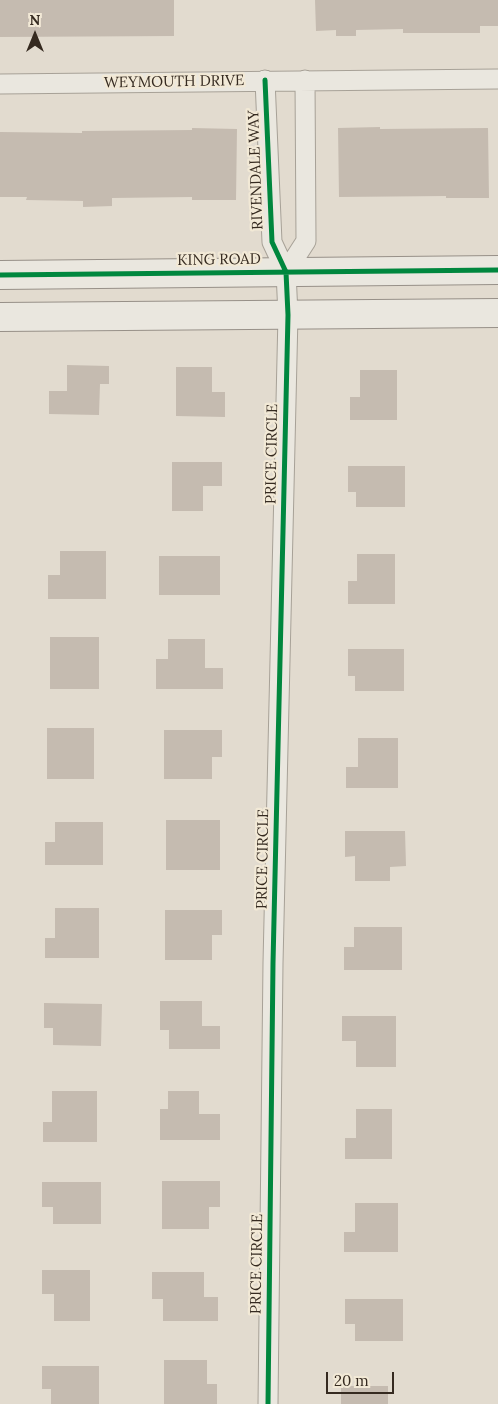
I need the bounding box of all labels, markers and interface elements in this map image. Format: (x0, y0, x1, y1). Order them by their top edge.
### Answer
north arrow (10, 10, 60, 60)
text: N (30, 11, 40, 29)
street label: WEYMOUTH DRIVE (104, 72, 244, 92)
street label: RIVENDALE WAY (245, 110, 267, 230)
street label: KING ROAD (177, 250, 261, 270)
street label: PRICE CIRCLE (262, 404, 282, 504)
street label: PRICE CIRCLE (253, 809, 273, 909)
street label: PRICE CIRCLE (247, 1214, 267, 1314)
scale bar (328, 1362, 396, 1394)
text: 20 m (334, 1371, 369, 1390)

